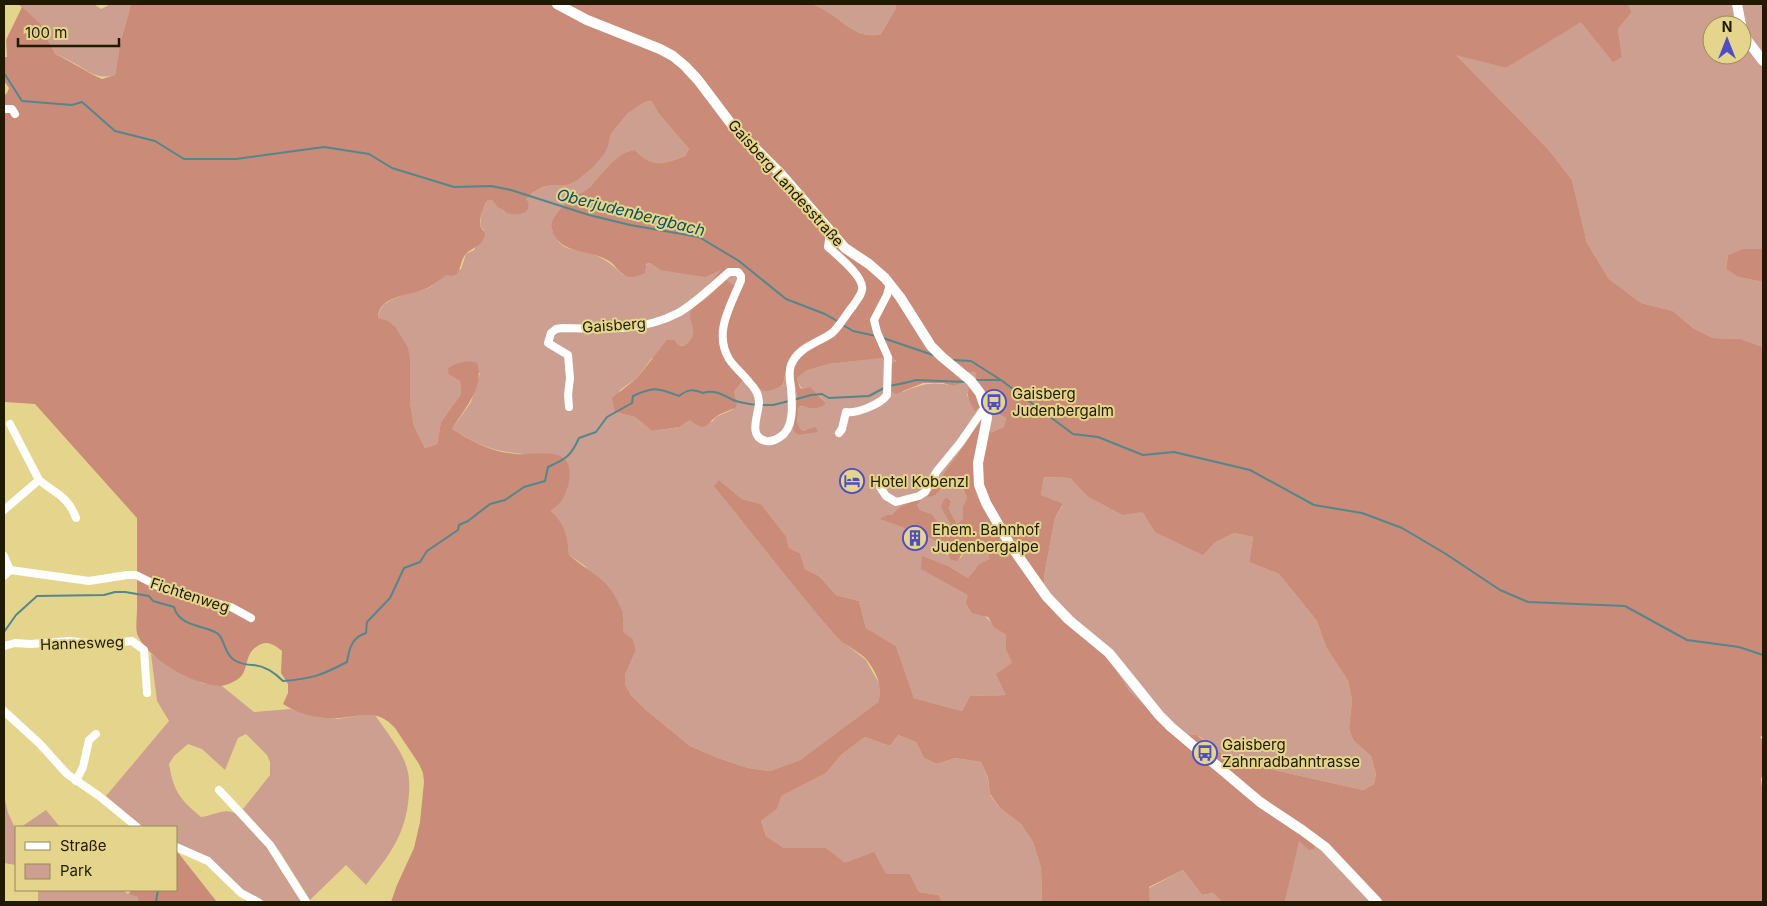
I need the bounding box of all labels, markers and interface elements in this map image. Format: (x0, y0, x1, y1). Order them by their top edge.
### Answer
scale bar (18, 15, 119, 47)
north arrow (1702, 15, 1752, 65)
text: N (1722, 18, 1732, 35)
text: 100 m (25, 23, 67, 42)
street label: Gaisberg Landesstraße (724, 116, 848, 250)
water label: Oberjudenbergbach (555, 184, 707, 240)
street label: Gaisberg (582, 313, 646, 337)
place label: Gaisberg Judenbergalm (1012, 384, 1114, 420)
bus stop icon: Gaisberg Judenbergalm (981, 389, 1007, 415)
hotel icon: Hotel Kobenzl (839, 468, 865, 494)
place label: Hotel Kobenzl (870, 472, 969, 491)
place label: Ehem. Bahnhof Judenbergalpe (932, 520, 1040, 556)
building icon: Ehem. Bahnhof Judenbergalpe (902, 525, 928, 551)
street label: Fichtenweg (148, 573, 232, 617)
street label: Hannesweg (40, 632, 124, 654)
place label: Gaisberg Zahnradbahntrasse (1222, 735, 1360, 771)
bus stop icon: Gaisberg Zahnradbahntrasse (1192, 740, 1218, 766)
legend (15, 826, 178, 891)
text: Straße (60, 836, 107, 855)
text: Park (60, 861, 93, 880)

